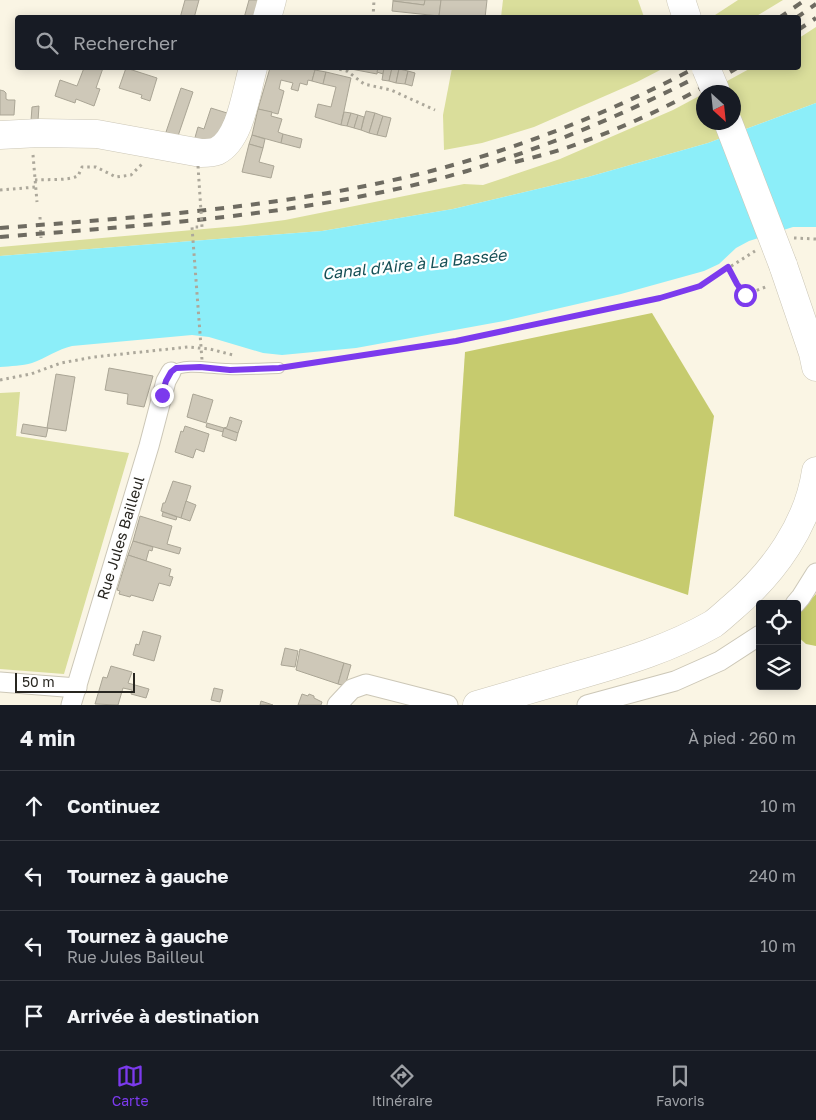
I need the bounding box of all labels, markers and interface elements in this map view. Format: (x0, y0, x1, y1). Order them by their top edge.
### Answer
search box (15, 15, 801, 70)
icon: search (33, 29, 61, 57)
text: Rechercher (73, 31, 178, 54)
north arrow (696, 85, 741, 130)
water label: Canal d'Aire à La Bassée (321, 244, 509, 284)
route start (734, 284, 757, 307)
route end (151, 384, 174, 407)
street label: Rue Jules Bailleul (93, 473, 147, 602)
map controls (756, 600, 801, 690)
button: locate (756, 600, 801, 645)
button: layers (756, 645, 801, 690)
scale bar (15, 670, 135, 693)
text: 50 m (22, 673, 55, 690)
text: 4 min (20, 725, 75, 751)
text: À pied · 260 m (688, 728, 796, 748)
icon: ahead (20, 792, 48, 820)
text: Continuez (67, 794, 160, 817)
text: 10 m (760, 796, 796, 816)
icon: left (20, 862, 48, 890)
text: Tournez à gauche (67, 864, 228, 887)
text: 240 m (749, 866, 796, 886)
text: Tournez à gauche (67, 924, 228, 947)
icon: left (20, 932, 48, 960)
text: 10 m (760, 936, 796, 956)
text: Rue Jules Bailleul (67, 947, 204, 967)
icon: arrive (20, 1002, 48, 1030)
text: Arrivée à destination (67, 1004, 259, 1027)
tab: Carte (112, 1062, 149, 1109)
tab: Itinéraire (372, 1062, 433, 1109)
tab: Favoris (656, 1062, 704, 1109)

